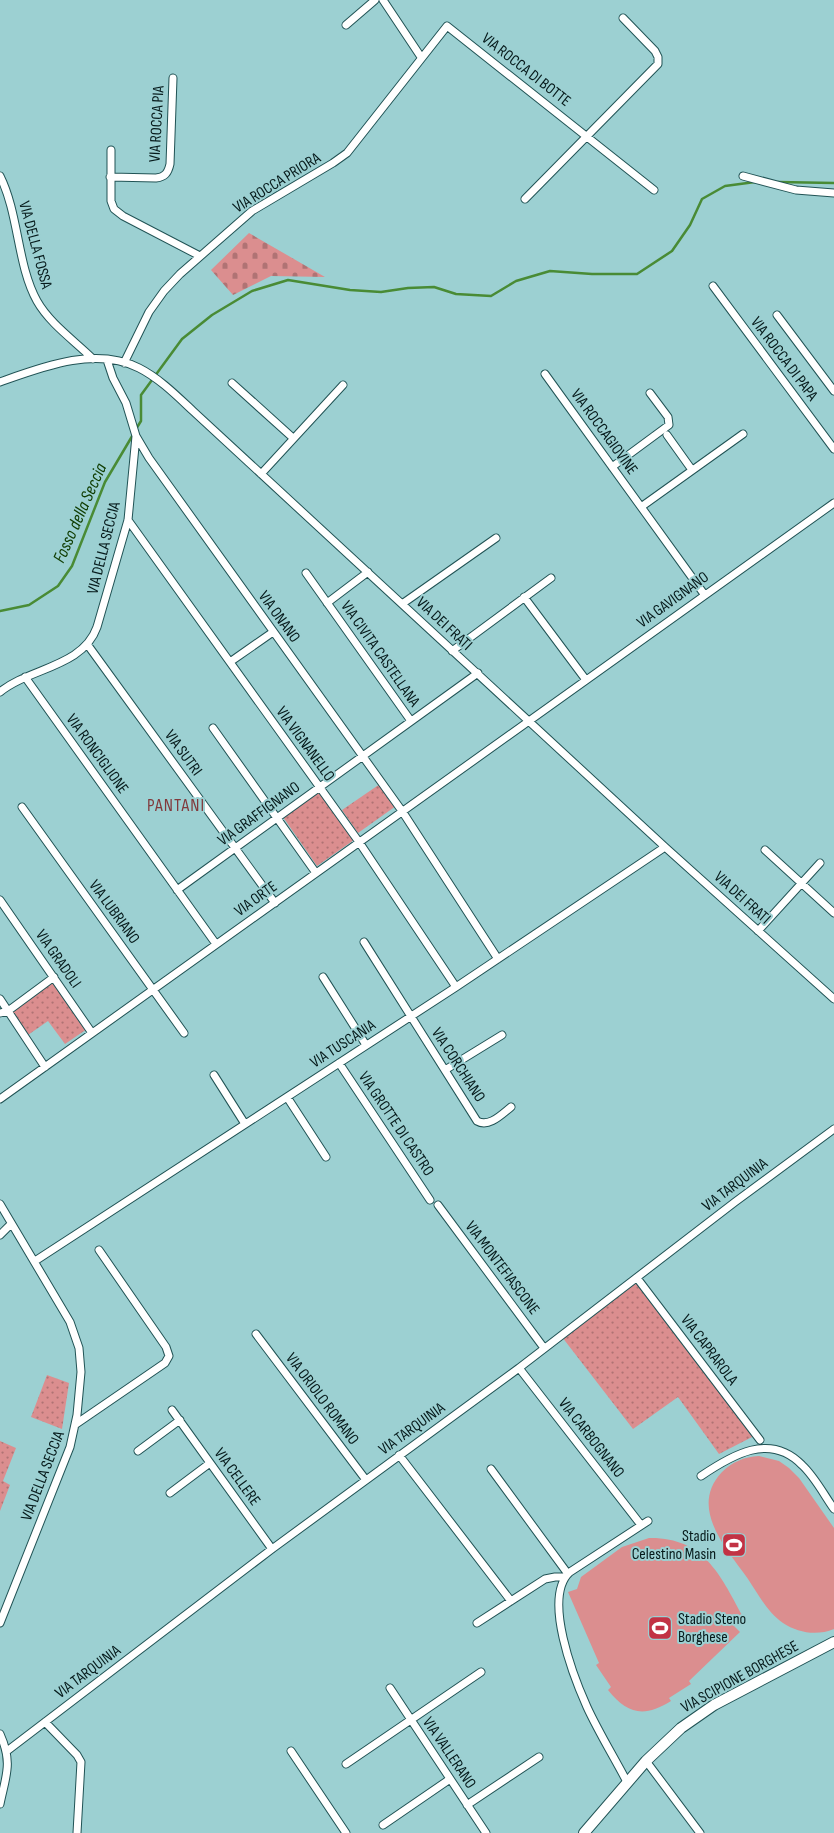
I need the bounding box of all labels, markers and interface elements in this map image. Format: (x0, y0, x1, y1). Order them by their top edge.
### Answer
street label: VIA ROCCA DI BOTTE (478, 29, 574, 111)
street label: VIA ROCCA PIA (146, 85, 169, 163)
street label: VIA ROCCA PRIORA (230, 149, 324, 217)
street label: VIA DELLA FOSSA (14, 199, 56, 291)
street label: VIA ROCCA DI PAPA (746, 313, 822, 405)
street label: VIA ROCCAGIOVINE (567, 385, 641, 479)
water label: Fosso della Seccia (49, 459, 112, 566)
street label: VIA DELLA SECCIA (83, 500, 125, 596)
street label: VIA GAVIGNANO (634, 568, 713, 632)
street label: VIA ONANO (254, 588, 304, 646)
street label: VIA DEI FRATI (412, 593, 476, 655)
street label: VIA CIVITA CASTELLANA (336, 597, 424, 711)
street label: VIA VIGNANELLO (272, 703, 338, 785)
street label: VIA RONCIGLIONE (62, 710, 132, 798)
street label: VIA SUTRI (160, 726, 206, 780)
street label: VIA GRAFFIGNANO (214, 778, 304, 850)
district label: PANTANI (147, 795, 205, 816)
street label: VIA DEI FRATI (710, 868, 774, 928)
street label: VIA LUBRIANO (85, 876, 144, 948)
street label: VIA ORTE (231, 877, 281, 921)
street label: VIA GRADOLI (31, 926, 85, 992)
street label: VIA TUSCANIA (307, 1016, 379, 1072)
street label: VIA CORCHIANO (427, 1024, 489, 1106)
street label: VIA GROTTE DI CASTRO (354, 1068, 438, 1180)
street label: VIA TARQUINIA (699, 1154, 772, 1216)
street label: VIA MONTEFIASCONE (461, 1218, 543, 1318)
street label: VIA CAPRAROLA (676, 1311, 742, 1389)
street label: VIA ORIOLO ROMANO (281, 1349, 363, 1449)
street label: VIA CARBOGNANO (554, 1394, 628, 1482)
street label: VIA TARQUINIA (375, 1399, 449, 1459)
street label: VIA DELLA SECCIA (17, 1428, 69, 1523)
street label: VIA CELLERE (210, 1444, 264, 1510)
place label: Stadio Celestino Masin (632, 1527, 716, 1564)
sports icon: Stadio Celestino Masin (721, 1532, 747, 1558)
place label: Stadio Steno Borghese (678, 1610, 746, 1647)
sports icon: Stadio Steno Borghese (647, 1615, 673, 1641)
street label: VIA SCIPIONE BORGHESE (678, 1637, 802, 1717)
street label: VIA TARQUINIA (52, 1641, 125, 1703)
street label: VIA VALLERANO (418, 1714, 480, 1792)

